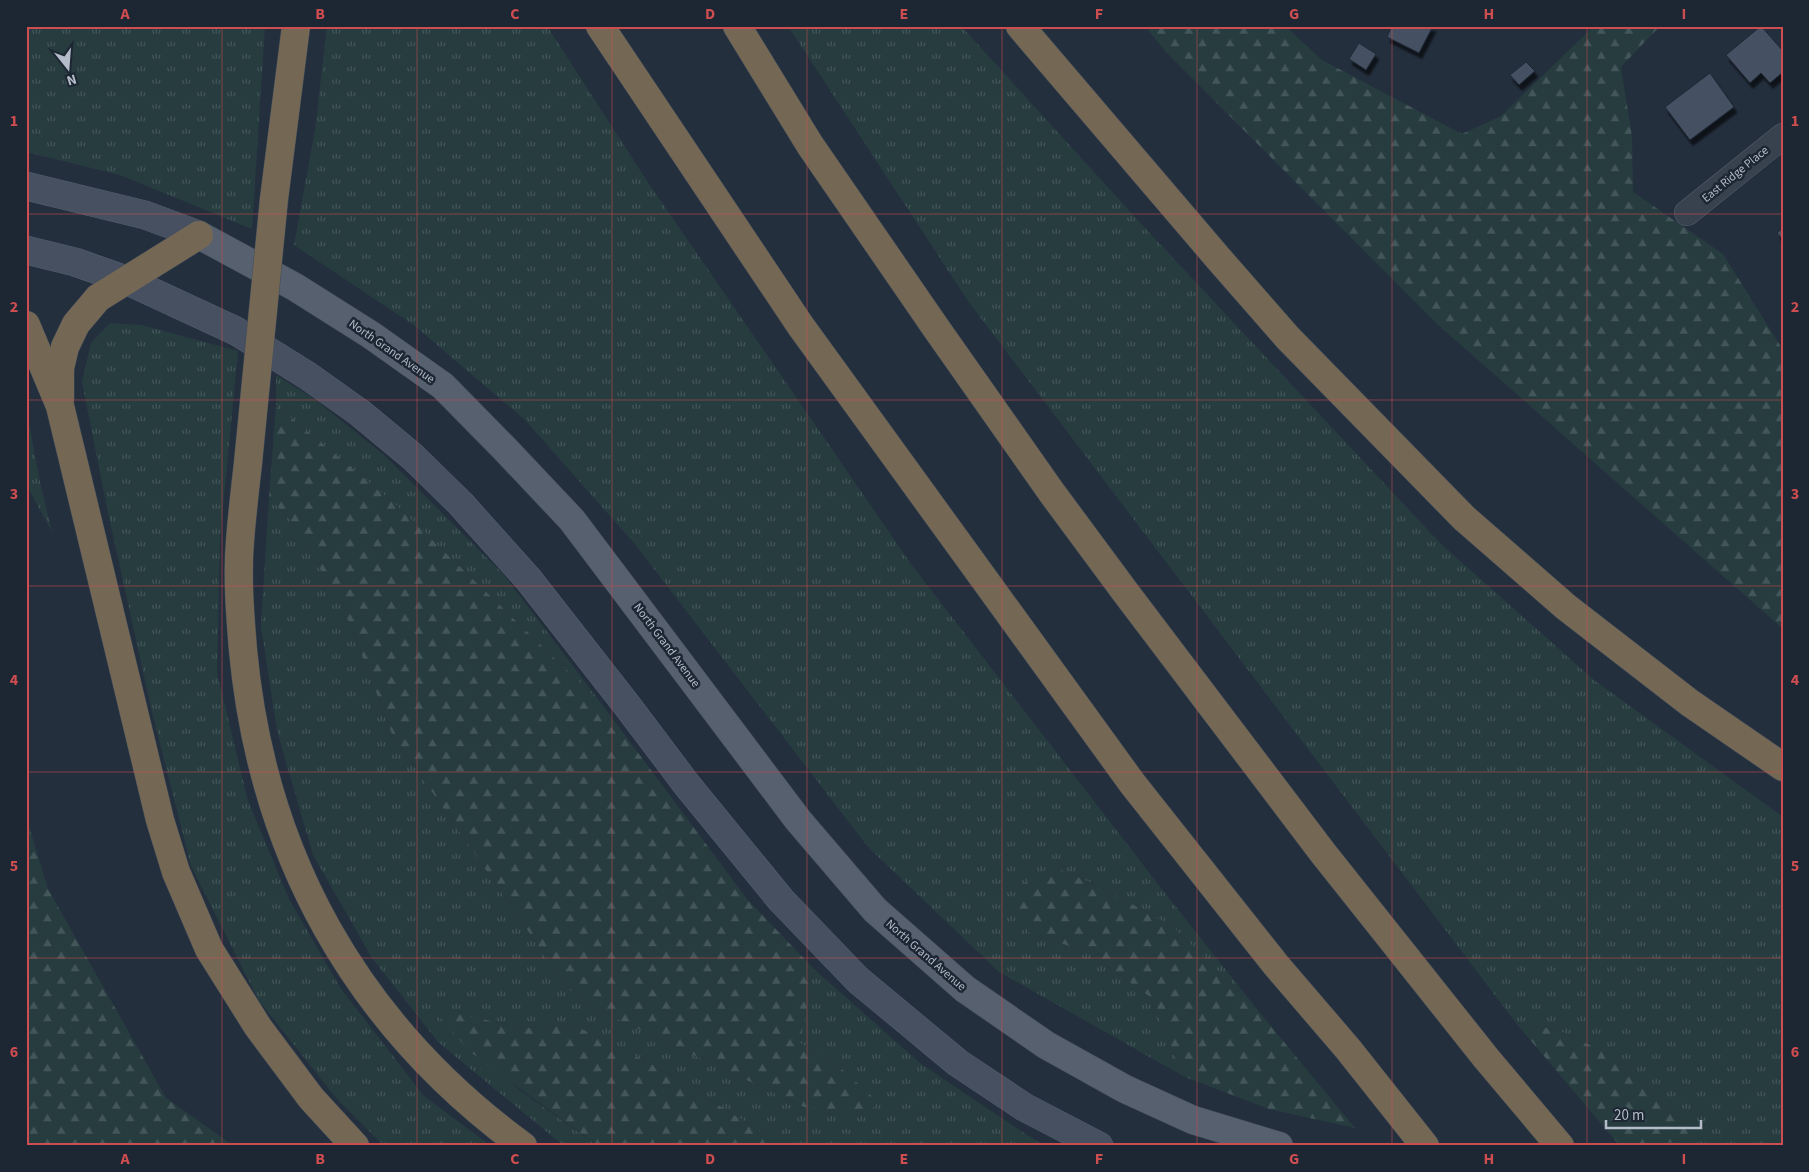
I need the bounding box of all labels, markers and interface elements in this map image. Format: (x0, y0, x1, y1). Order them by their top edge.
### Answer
text: A (119, 3, 130, 25)
text: B (315, 3, 325, 25)
text: C (510, 3, 520, 25)
text: D (705, 3, 715, 25)
text: E (900, 3, 908, 25)
text: F (1095, 3, 1103, 25)
text: G (1289, 3, 1299, 25)
text: H (1484, 3, 1494, 25)
text: I (1682, 3, 1686, 25)
north arrow (42, 42, 92, 92)
text: N (64, 69, 79, 90)
text: 1 (10, 110, 18, 132)
text: 1 (1791, 110, 1799, 132)
street label: East Ridge Place (1698, 142, 1772, 207)
text: 2 (10, 296, 18, 318)
text: 2 (1791, 296, 1799, 318)
street label: North Grand Avenue (345, 315, 438, 387)
text: 3 (10, 483, 18, 505)
text: 3 (1791, 483, 1799, 505)
street label: North Grand Avenue (629, 600, 704, 691)
text: 4 (10, 669, 19, 691)
text: 4 (1791, 669, 1800, 691)
text: 5 (10, 855, 18, 877)
text: 5 (1791, 855, 1799, 877)
street label: North Grand Avenue (882, 916, 970, 995)
text: 6 (10, 1041, 18, 1063)
text: 6 (1791, 1041, 1799, 1063)
scale bar (1606, 1097, 1702, 1129)
text: 20 m (1614, 1105, 1644, 1126)
text: A (119, 1148, 130, 1170)
text: B (315, 1148, 325, 1170)
text: C (510, 1148, 520, 1170)
text: D (705, 1148, 715, 1170)
text: E (900, 1148, 908, 1170)
text: F (1095, 1148, 1103, 1170)
text: G (1289, 1148, 1299, 1170)
text: H (1484, 1148, 1494, 1170)
text: I (1682, 1148, 1686, 1170)

